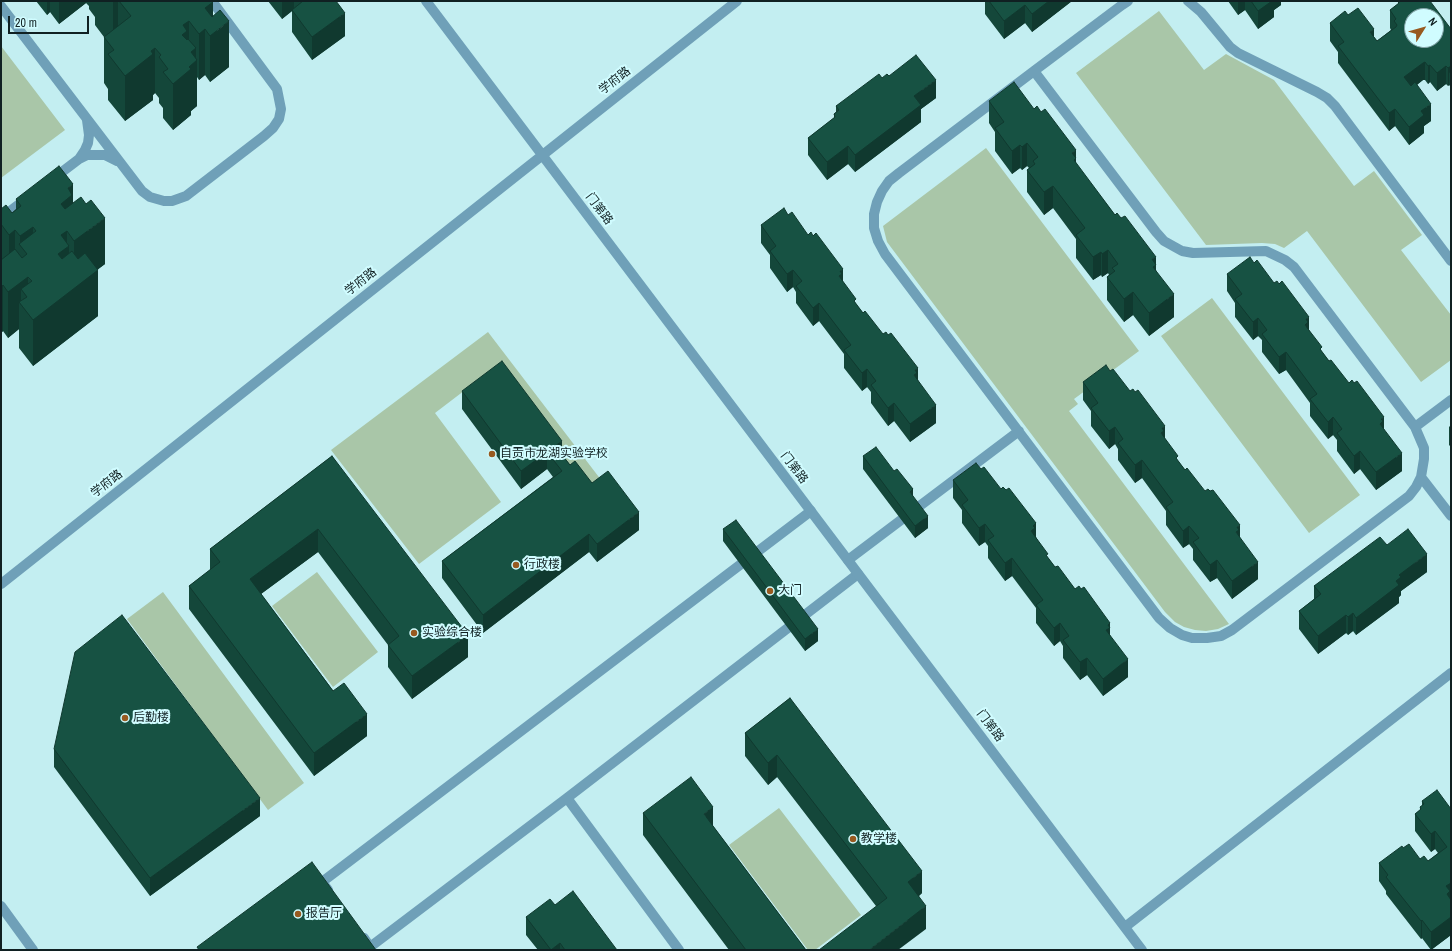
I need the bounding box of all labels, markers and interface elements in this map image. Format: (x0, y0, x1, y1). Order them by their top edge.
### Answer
scale bar (10, 8, 91, 34)
north arrow (1404, 8, 1444, 48)
text: 20 m (15, 15, 37, 31)
text: N (1425, 15, 1440, 28)
street label: 学府路 (596, 64, 634, 98)
street label: 门第路 (582, 190, 616, 228)
street label: 学府路 (342, 265, 380, 299)
place label: 自贡市龙湖实验学校 (500, 447, 608, 461)
marker: 自贡市龙湖实验学校 (487, 449, 497, 459)
street label: 门第路 (777, 449, 811, 487)
street label: 学府路 (88, 467, 126, 501)
place label: 行政楼 (524, 558, 560, 572)
marker: 行政楼 (511, 560, 521, 570)
place label: 大门 (778, 584, 802, 598)
marker: 大门 (765, 586, 775, 596)
place label: 实验综合楼 (422, 626, 482, 640)
marker: 实验综合楼 (409, 628, 419, 638)
street label: 门第路 (973, 707, 1007, 745)
place label: 后勤楼 (133, 711, 169, 725)
marker: 后勤楼 (120, 713, 130, 723)
place label: 教学楼 (861, 832, 897, 846)
marker: 教学楼 (848, 834, 858, 844)
place label: 报告厅 (306, 907, 342, 921)
marker: 报告厅 (293, 909, 303, 919)

